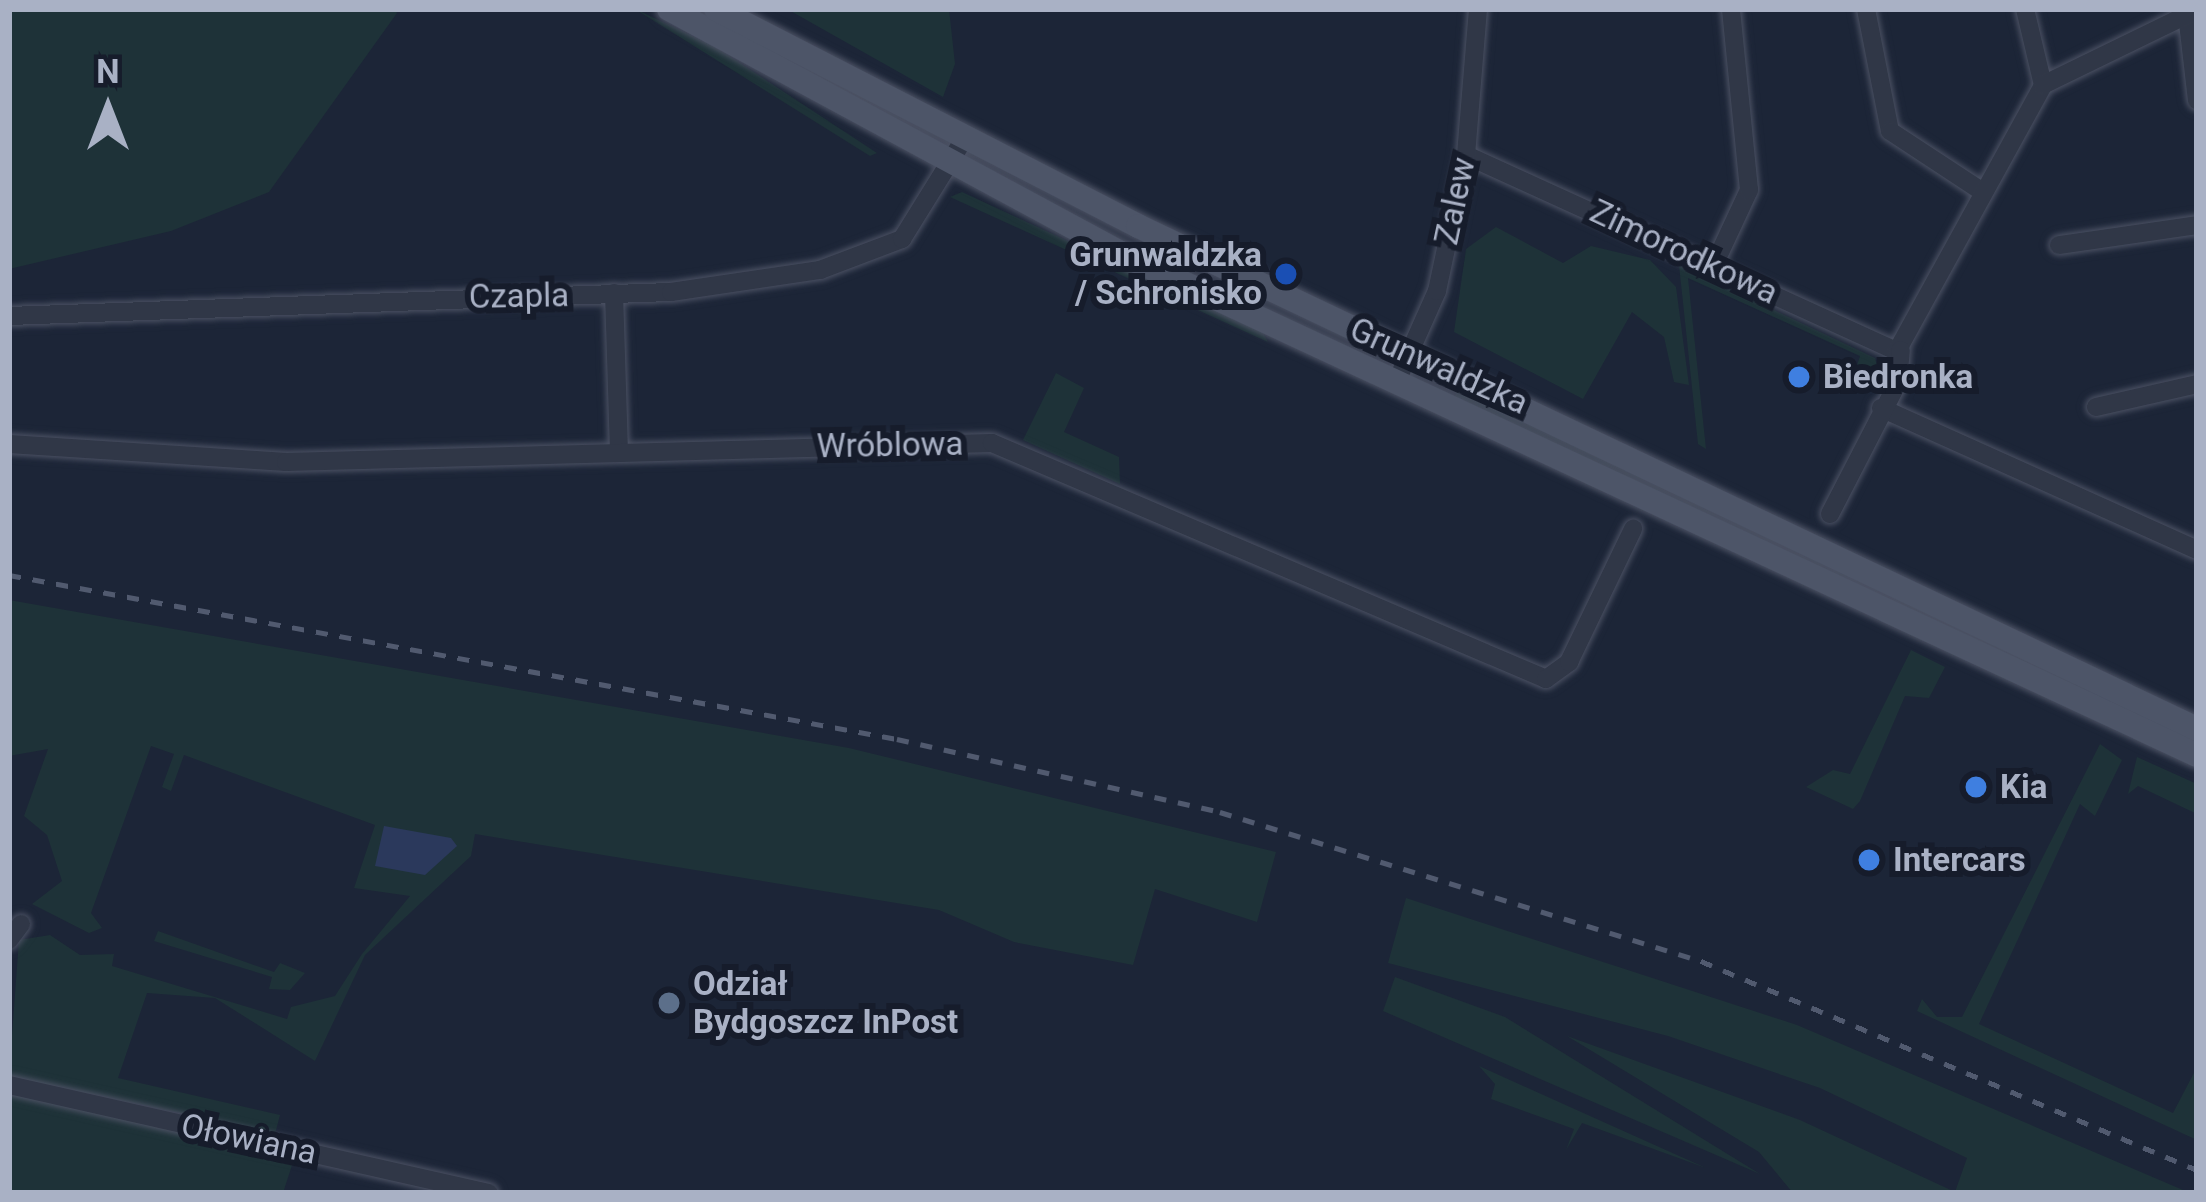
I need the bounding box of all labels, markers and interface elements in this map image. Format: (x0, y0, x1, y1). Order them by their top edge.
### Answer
north arrow (48, 48, 168, 168)
text: N (96, 52, 120, 91)
street label: Zalew (1426, 154, 1484, 248)
street label: Zimorodkowa (1584, 191, 1784, 313)
place label: Grunwaldzka / Schronisko (1069, 235, 1262, 313)
marker: Grunwaldzka / Schronisko (1273, 261, 1299, 287)
street label: Czapla (469, 275, 569, 317)
street label: Grunwaldzka (1344, 309, 1534, 423)
place label: Biedronka (1823, 357, 1973, 397)
marker: Biedronka (1786, 364, 1812, 390)
street label: Wróblowa (816, 424, 964, 466)
place label: Kia (2000, 767, 2047, 807)
marker: Kia (1963, 774, 1989, 800)
place label: Intercars (1893, 840, 2026, 880)
marker: Intercars (1856, 847, 1882, 873)
place label: Odział Bydgoszcz InPost (693, 964, 958, 1042)
marker: Odział Bydgoszcz InPost (656, 990, 682, 1016)
street label: Ołowiana (178, 1105, 320, 1173)

